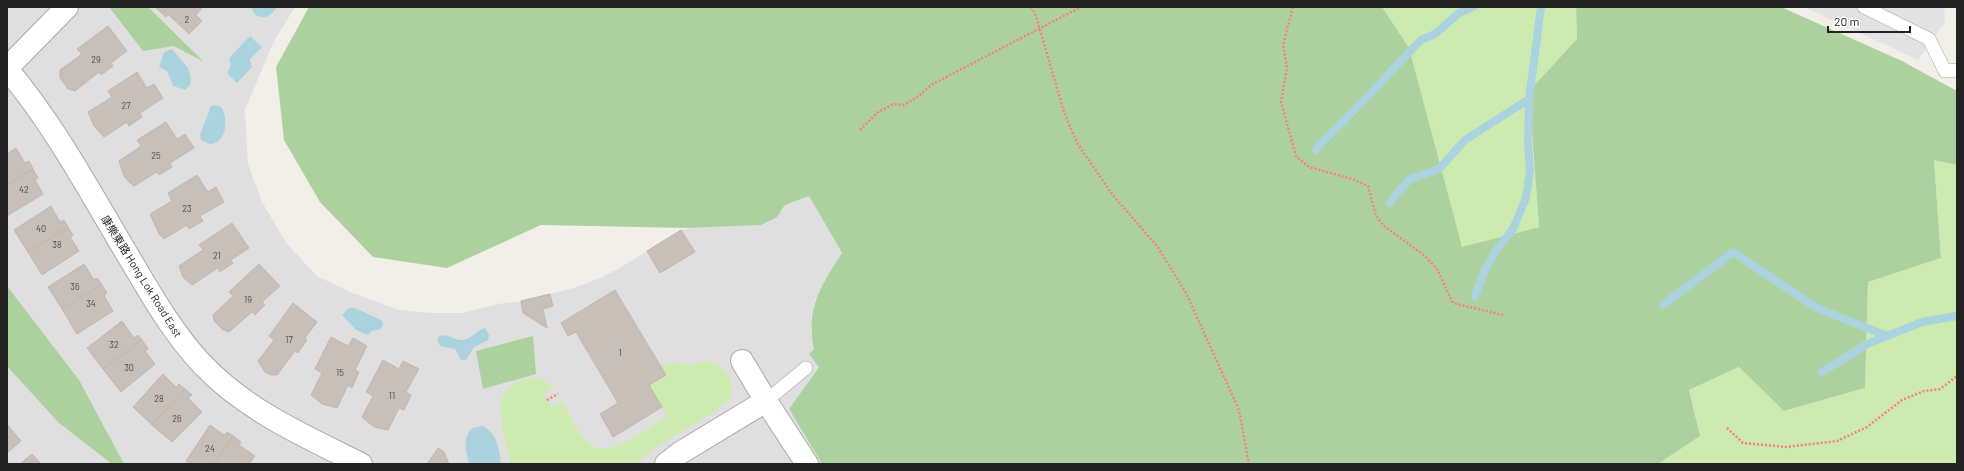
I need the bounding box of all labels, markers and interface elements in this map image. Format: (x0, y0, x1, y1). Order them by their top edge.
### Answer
scale bar (1828, 8, 1910, 34)
house number: 2 (185, 14, 190, 25)
text: 20 m (1834, 14, 1860, 28)
house number: 29 (91, 54, 101, 65)
house number: 27 (121, 100, 131, 111)
house number: 25 (151, 150, 161, 161)
house number: 42 (19, 184, 29, 195)
house number: 23 (182, 203, 192, 214)
street label: 康樂東路 Hong Lok Road East (99, 213, 185, 339)
house number: 40 (36, 223, 46, 234)
house number: 38 (52, 239, 62, 250)
house number: 21 (213, 250, 221, 261)
house number: 36 (70, 281, 80, 292)
house number: 19 (244, 294, 252, 305)
house number: 34 (86, 298, 96, 309)
house number: 17 (285, 334, 293, 345)
house number: 32 (109, 339, 119, 350)
house number: 1 (618, 347, 622, 358)
house number: 30 (124, 362, 134, 373)
house number: 15 (336, 367, 344, 378)
house number: 11 (389, 390, 395, 401)
house number: 28 (154, 393, 164, 404)
house number: 26 (172, 413, 182, 424)
house number: 24 (205, 443, 215, 454)

